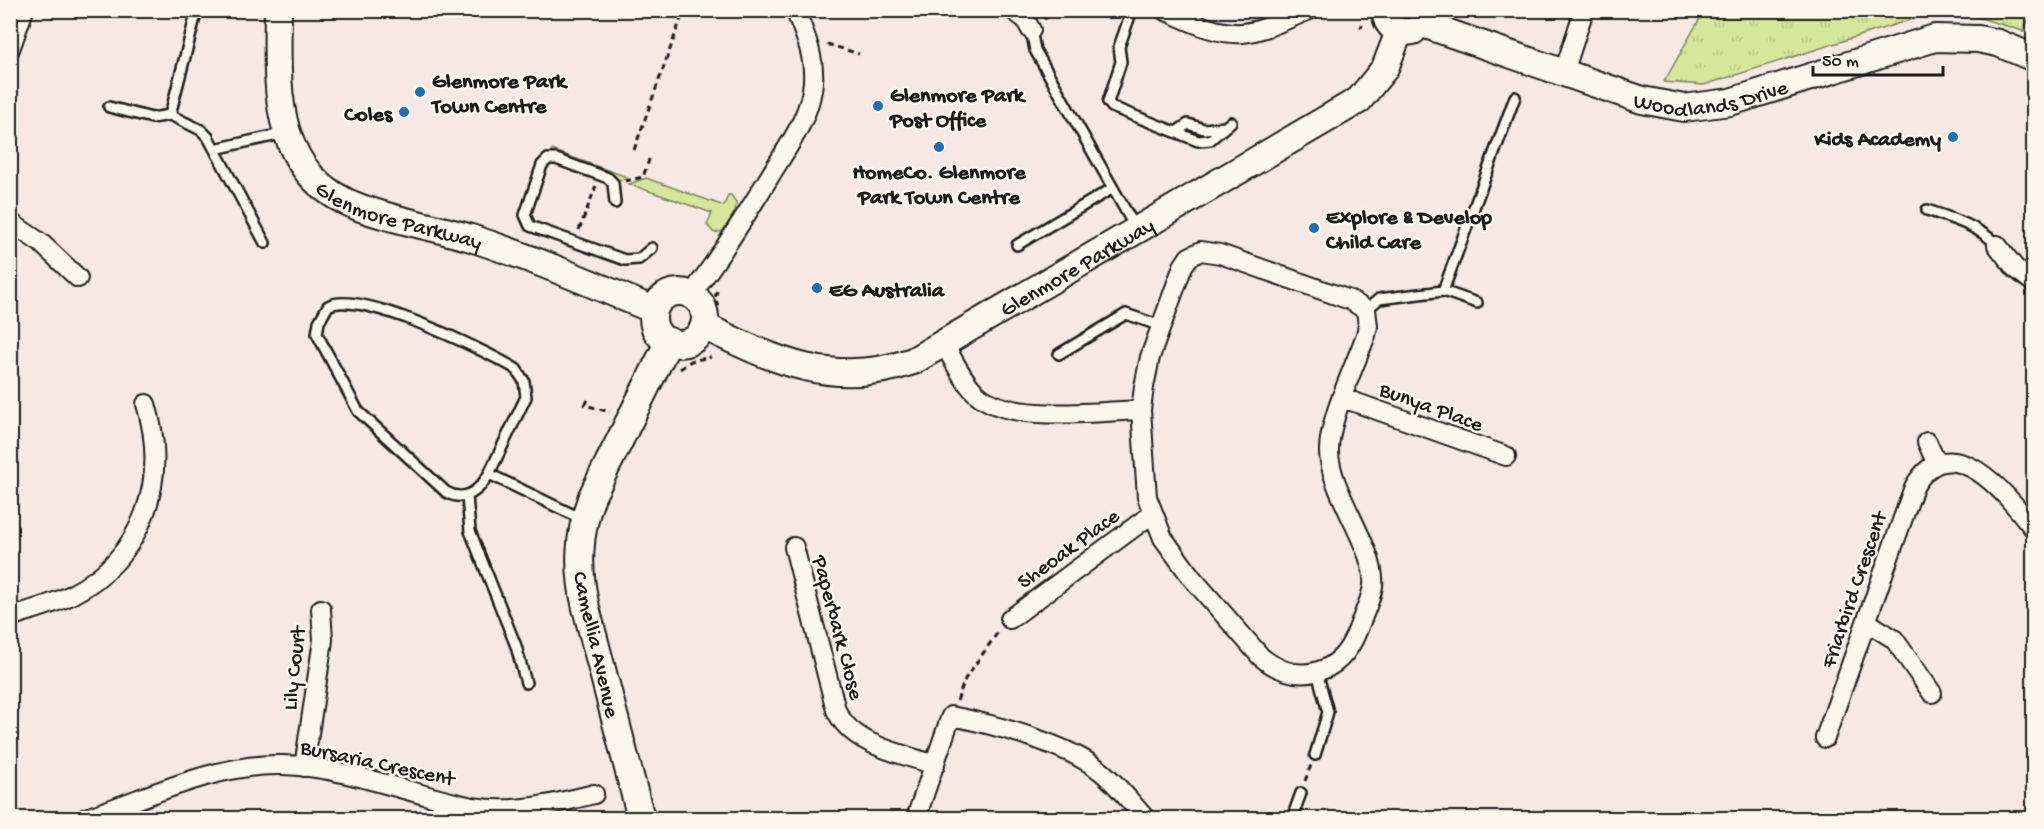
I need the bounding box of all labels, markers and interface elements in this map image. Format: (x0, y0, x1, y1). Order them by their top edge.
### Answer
scale bar (1813, 39, 1944, 77)
text: 50 m (1822, 52, 1859, 73)
place label: Glenmore Park Town Centre (430, 70, 568, 121)
street label: Woodlands Drive (1631, 76, 1792, 126)
place label: Glenmore Park Post Office (889, 84, 1026, 135)
marker: Glenmore Park Town Centre (413, 85, 427, 99)
marker: Glenmore Park Post Office (871, 99, 885, 113)
place label: Coles (343, 103, 394, 129)
marker: Coles (397, 105, 411, 119)
place label: Kids Academy (1814, 128, 1941, 154)
marker: Kids Academy (1946, 130, 1960, 144)
marker: HomeCo. Glenmore Park Town Centre (932, 140, 946, 154)
place label: HomeCo. Glenmore Park Town Centre (852, 161, 1026, 212)
street label: Glenmore Parkway (309, 177, 485, 258)
place label: Explore & Develop Child Care (1325, 206, 1492, 257)
street label: Glenmore Parkway (996, 214, 1160, 324)
marker: Explore & Develop Child Care (1307, 221, 1321, 235)
place label: EG Australia (829, 279, 946, 305)
marker: EG Australia (810, 281, 824, 295)
street label: Bunya Place (1374, 378, 1487, 440)
street label: Sheoak Place (1013, 504, 1126, 596)
street label: Friarbird Crescent (1817, 507, 1895, 673)
street label: Paperbark Close (804, 552, 868, 704)
street label: Camellia Avenue (565, 569, 624, 721)
street label: Lily Court (279, 623, 314, 712)
street label: Bursaria Crescent (297, 736, 459, 794)

